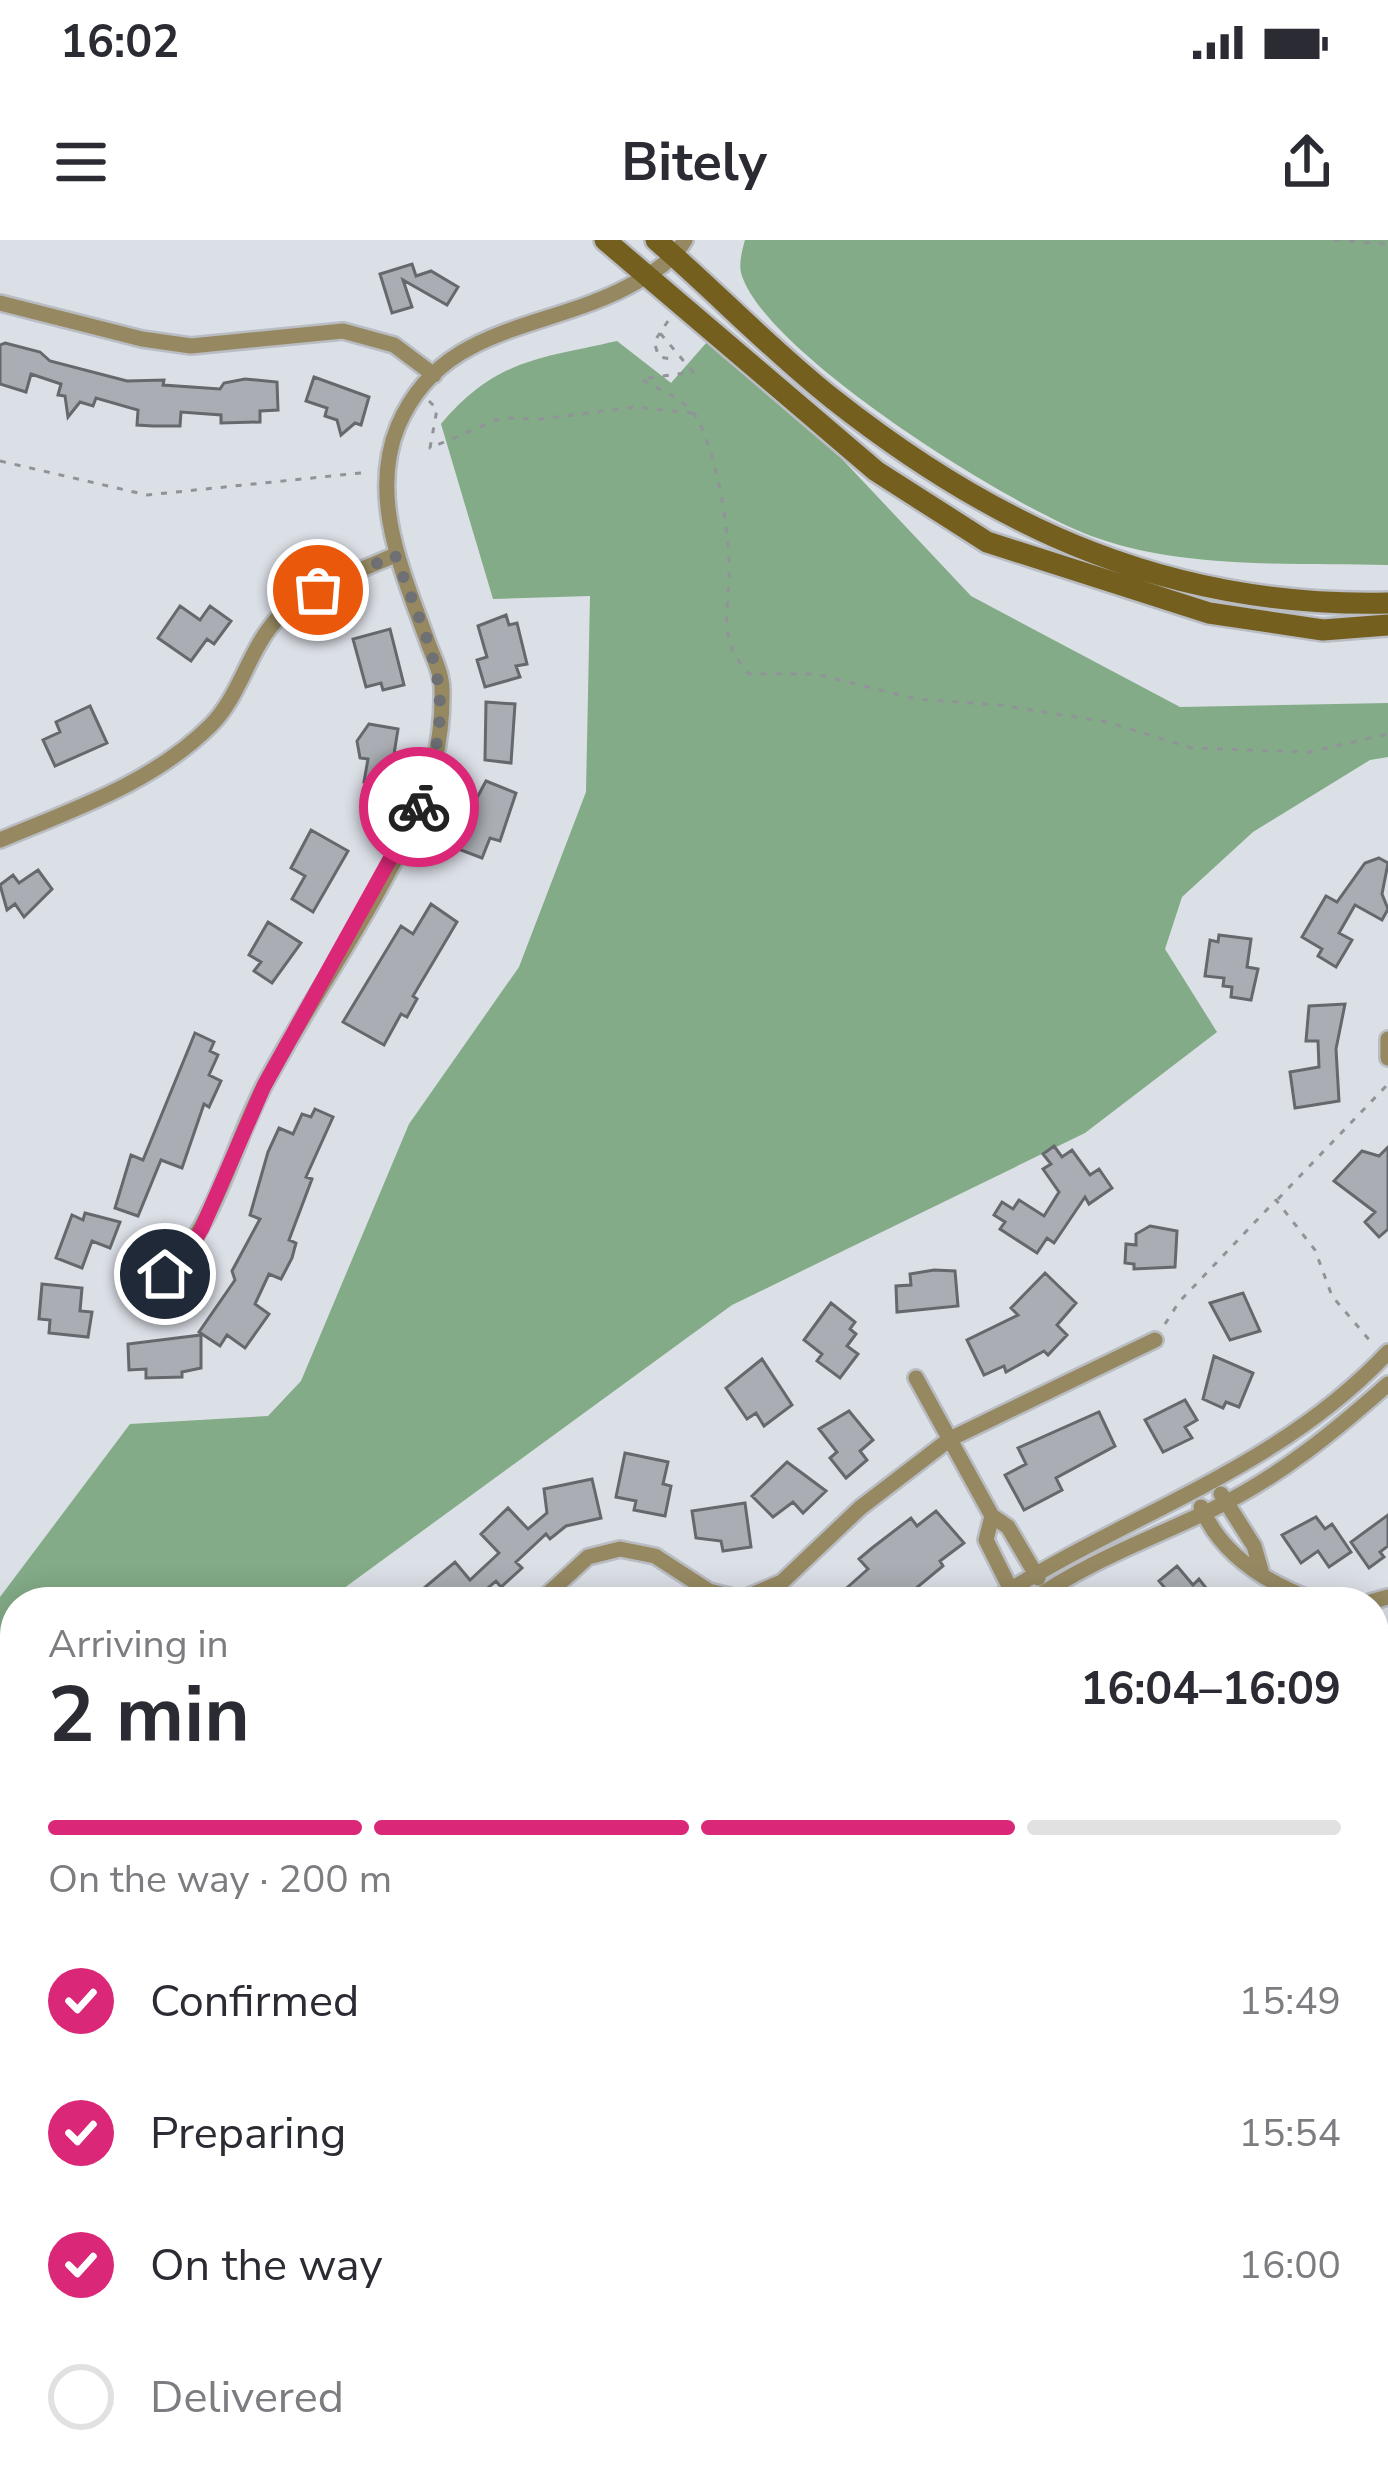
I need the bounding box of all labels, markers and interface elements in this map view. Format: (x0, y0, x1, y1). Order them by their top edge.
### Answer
text: 16:02 (60, 12, 179, 73)
text: Bitely (621, 125, 767, 199)
icon: menu (48, 129, 114, 195)
icon: share (1274, 129, 1340, 195)
pin (267, 539, 369, 641)
icon: bag (285, 557, 351, 623)
courier (359, 747, 479, 867)
icon: bike (386, 774, 452, 840)
pin (114, 1223, 216, 1325)
icon: home (132, 1241, 198, 1307)
text: Arriving in (48, 1618, 229, 1671)
text: 16:04–16:09 (1080, 1659, 1341, 1720)
text: 2 min (48, 1662, 250, 1769)
text: On the way · 200 m (48, 1853, 392, 1906)
icon: check (48, 1968, 114, 2034)
text: Confirmed (150, 1971, 359, 2032)
text: 15:49 (1239, 1975, 1341, 2028)
icon: check (48, 2100, 114, 2166)
text: Preparing (150, 2103, 346, 2164)
text: 15:54 (1239, 2107, 1341, 2160)
icon: check (48, 2232, 114, 2298)
text: On the way (150, 2235, 383, 2296)
text: 16:00 (1239, 2239, 1341, 2292)
text: Delivered (150, 2367, 344, 2428)

